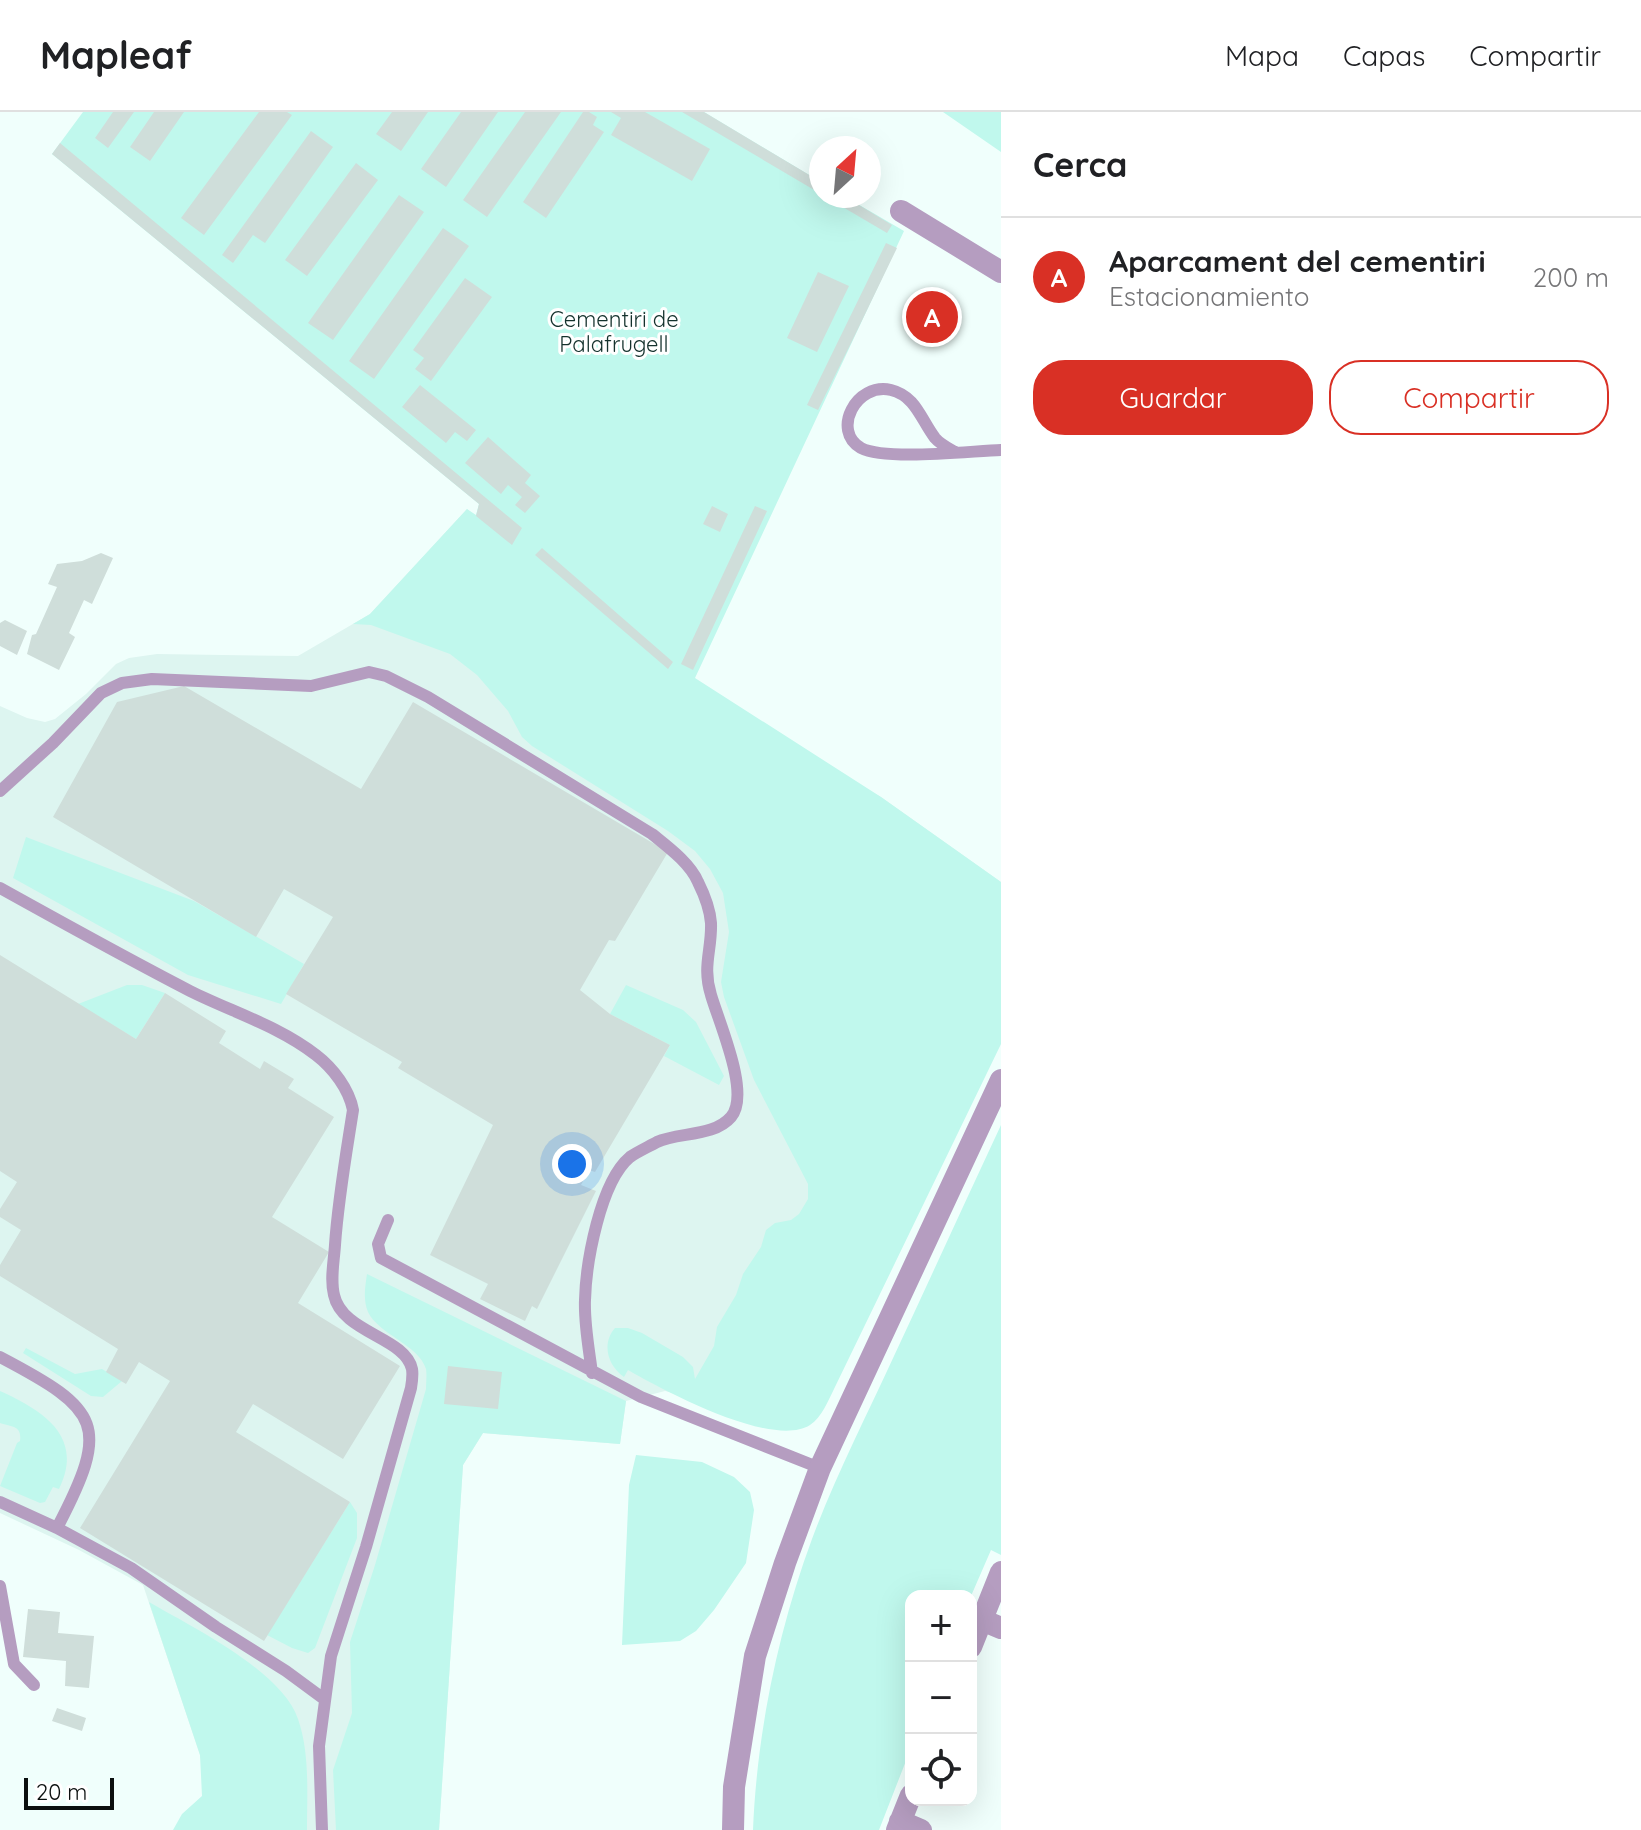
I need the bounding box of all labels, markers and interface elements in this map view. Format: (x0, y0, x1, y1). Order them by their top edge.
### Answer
text: Mapleaf (40, 31, 192, 79)
text: Mapa (1225, 38, 1299, 73)
text: Capas (1343, 38, 1425, 73)
text: Compartir (1469, 38, 1601, 73)
north arrow (809, 136, 881, 208)
text: Cerca (1033, 143, 1127, 186)
text: Aparcament del cementiri (1109, 242, 1486, 280)
text: A (1051, 261, 1067, 294)
text: 200 m (1533, 261, 1609, 294)
text: Estacionamiento (1109, 280, 1309, 313)
pin: A (906, 287, 958, 347)
park label: Cementiri de Palafrugell (549, 305, 679, 358)
button: Guardar (1033, 360, 1313, 435)
button: Compartir (1329, 360, 1609, 435)
your location (552, 1144, 592, 1184)
map controls (905, 1590, 977, 1806)
button: + (905, 1590, 977, 1662)
button: − (905, 1662, 977, 1734)
button: locate (905, 1734, 977, 1806)
scale bar (24, 1774, 114, 1810)
text: 20 m (36, 1778, 87, 1806)

